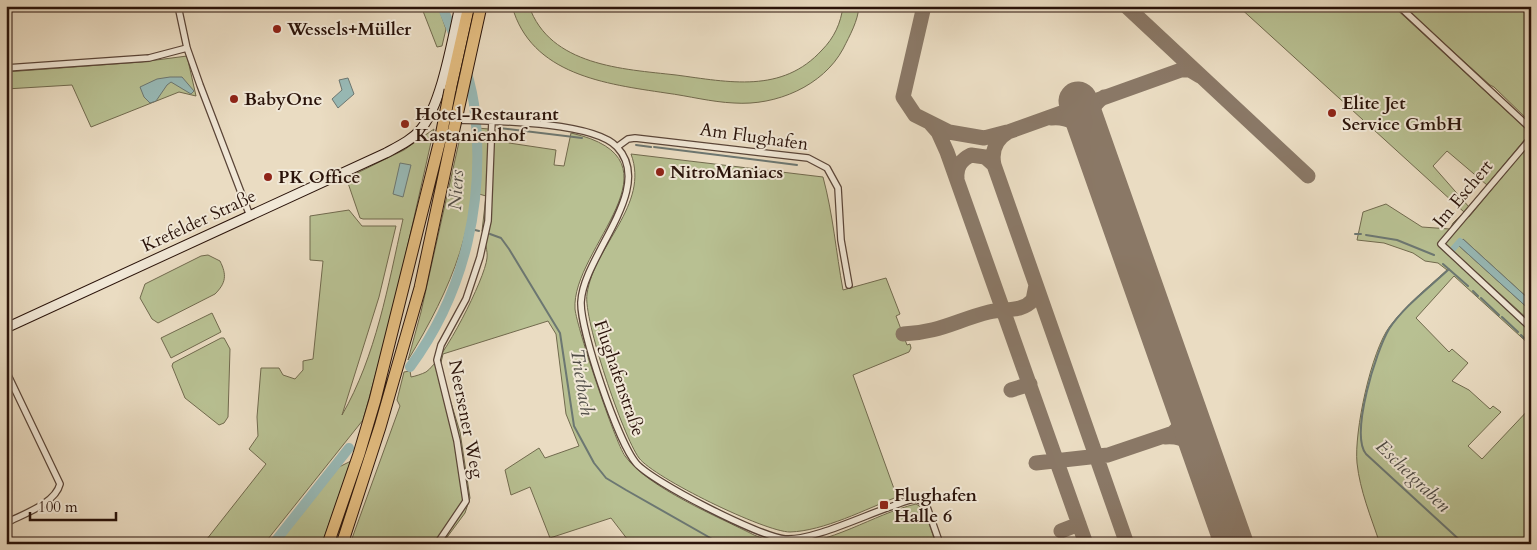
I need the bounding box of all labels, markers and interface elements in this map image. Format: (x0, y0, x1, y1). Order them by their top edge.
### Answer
place label: Wessels+Müller (286, 17, 412, 42)
marker: Wessels+Müller (271, 23, 283, 35)
place label: BabyOne (244, 87, 323, 112)
place label: Elite Jet Service GmbH (1342, 91, 1463, 137)
marker: BabyOne (228, 93, 240, 105)
place label: Hotel-Restaurant Kastanienhof (415, 102, 559, 148)
marker: Elite Jet Service GmbH (1326, 107, 1338, 119)
street label: Am Flughafen (698, 117, 811, 157)
marker: Hotel-Restaurant Kastanienhof (399, 118, 411, 130)
street label: Im Eschert (1427, 154, 1499, 233)
place label: NitroManiacs (670, 160, 783, 185)
place label: PK Office (278, 165, 361, 190)
marker: NitroManiacs (654, 166, 666, 178)
water label: Niers (442, 169, 470, 211)
marker: PK Office (262, 171, 274, 183)
street label: Krefelder Straße (138, 184, 260, 258)
street label: Flughafenstraße (587, 317, 651, 439)
water label: Trietbach (564, 347, 600, 417)
street label: Neersener Weg (442, 358, 490, 481)
water label: Eschetgraben (1370, 434, 1457, 519)
place label: Flughafen Halle 6 (894, 483, 977, 529)
scale bar (30, 490, 116, 522)
text: 100 m (38, 497, 78, 517)
marker: Flughafen Halle 6 (878, 499, 890, 511)

